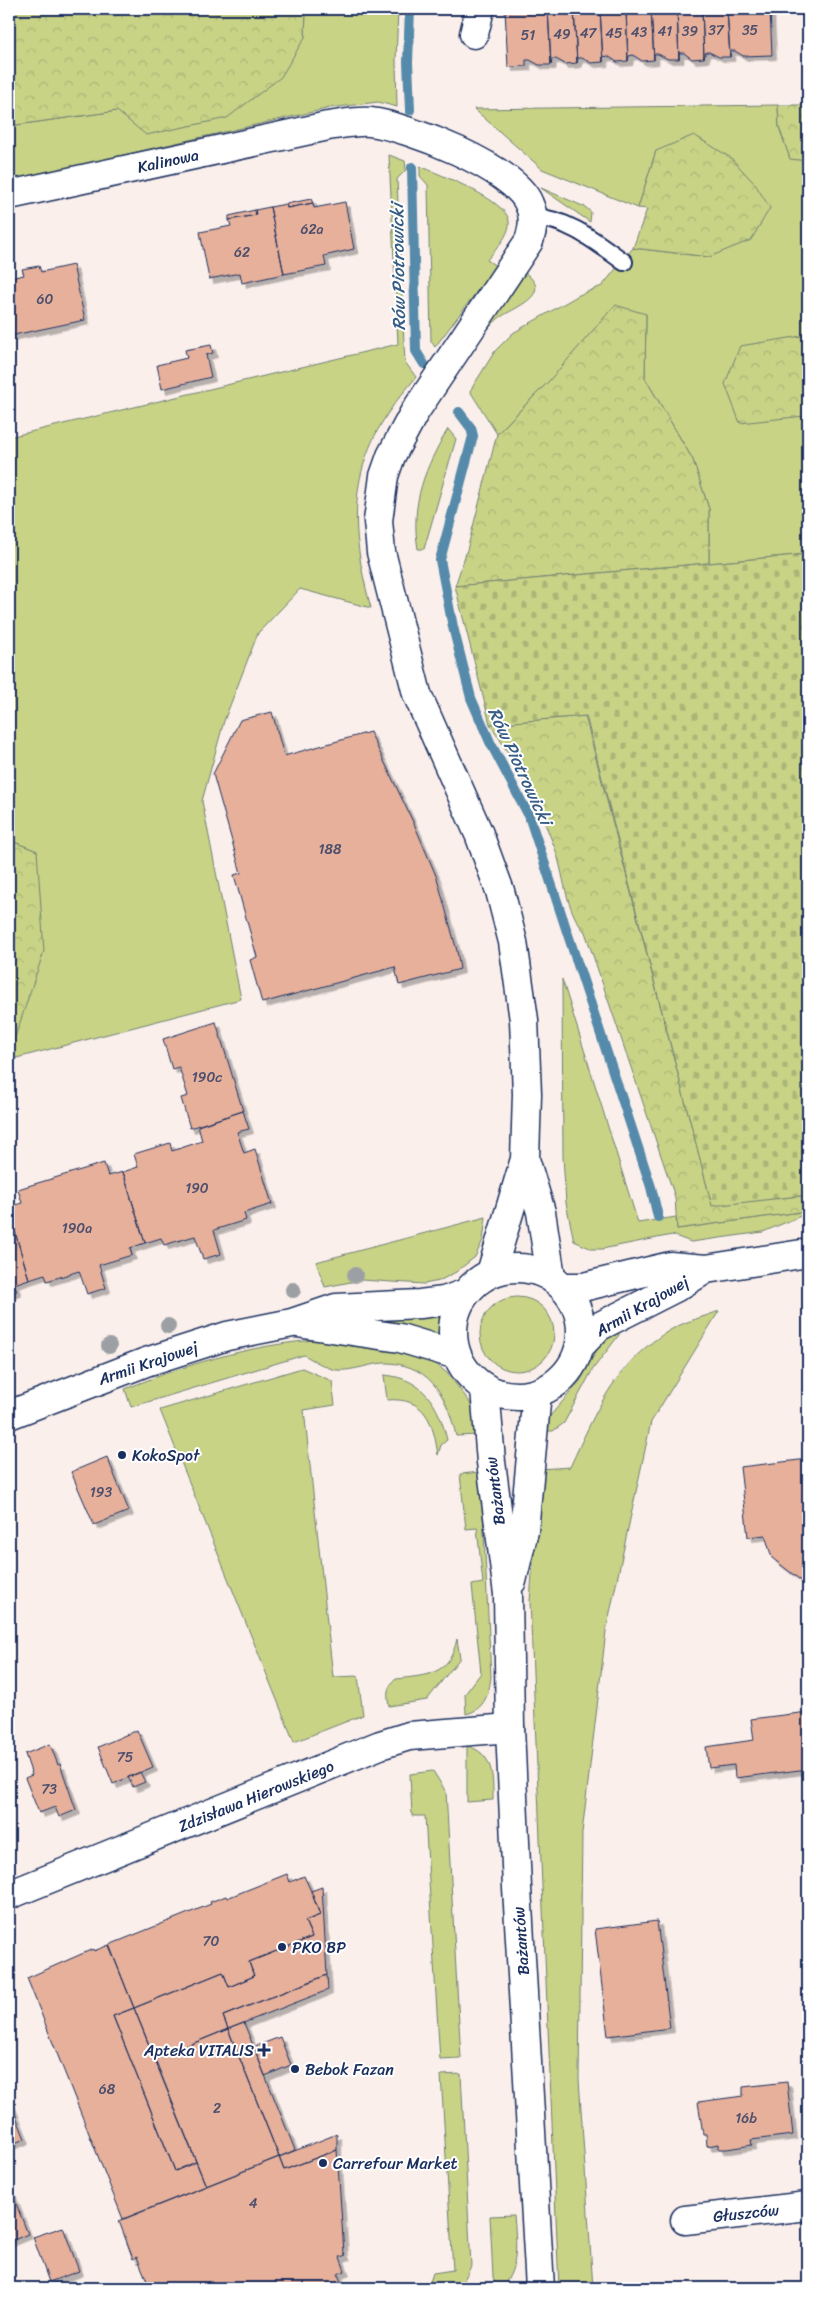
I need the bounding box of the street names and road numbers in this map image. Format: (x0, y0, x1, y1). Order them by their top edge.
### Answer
street label: Kalinowa (134, 140, 202, 182)
street label: Armii Krajowej (589, 1267, 695, 1345)
street label: Armii Krajowej (93, 1332, 203, 1394)
street label: Bażantów (476, 1455, 514, 1527)
street label: Zdzisława Hierowskiego (174, 1751, 339, 1841)
street label: Bażantów (504, 1906, 538, 1976)
street label: Głuszców (712, 2195, 781, 2231)

